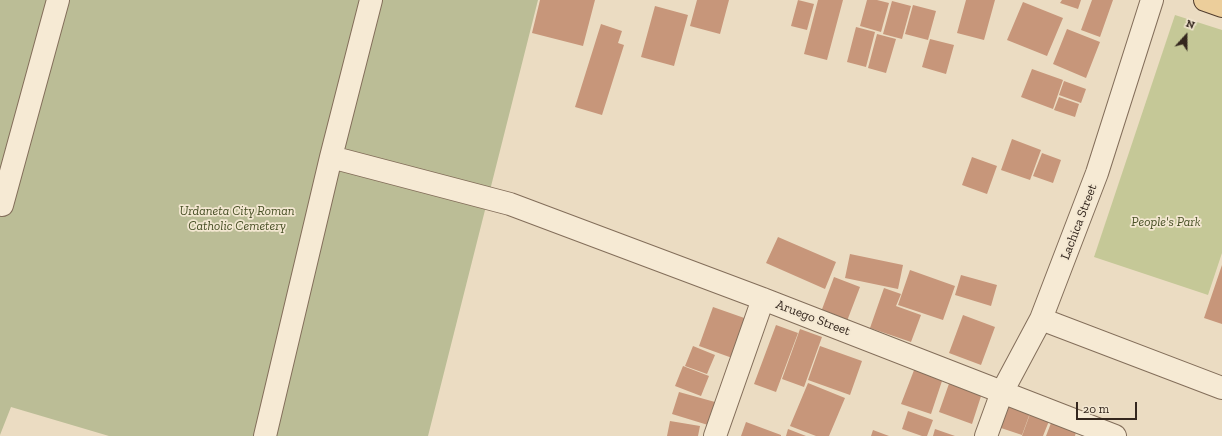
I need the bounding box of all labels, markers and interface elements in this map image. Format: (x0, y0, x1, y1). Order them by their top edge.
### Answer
north arrow (1166, 16, 1206, 56)
text: N (1184, 17, 1197, 32)
street label: Lachica Street (1057, 182, 1101, 262)
park label: Urdaneta City Roman Catholic Cemetery (179, 203, 295, 234)
park label: People's Park (1131, 214, 1201, 230)
street label: Aruego Street (774, 297, 852, 339)
scale bar (1078, 394, 1139, 420)
text: 20 m (1083, 402, 1109, 416)

